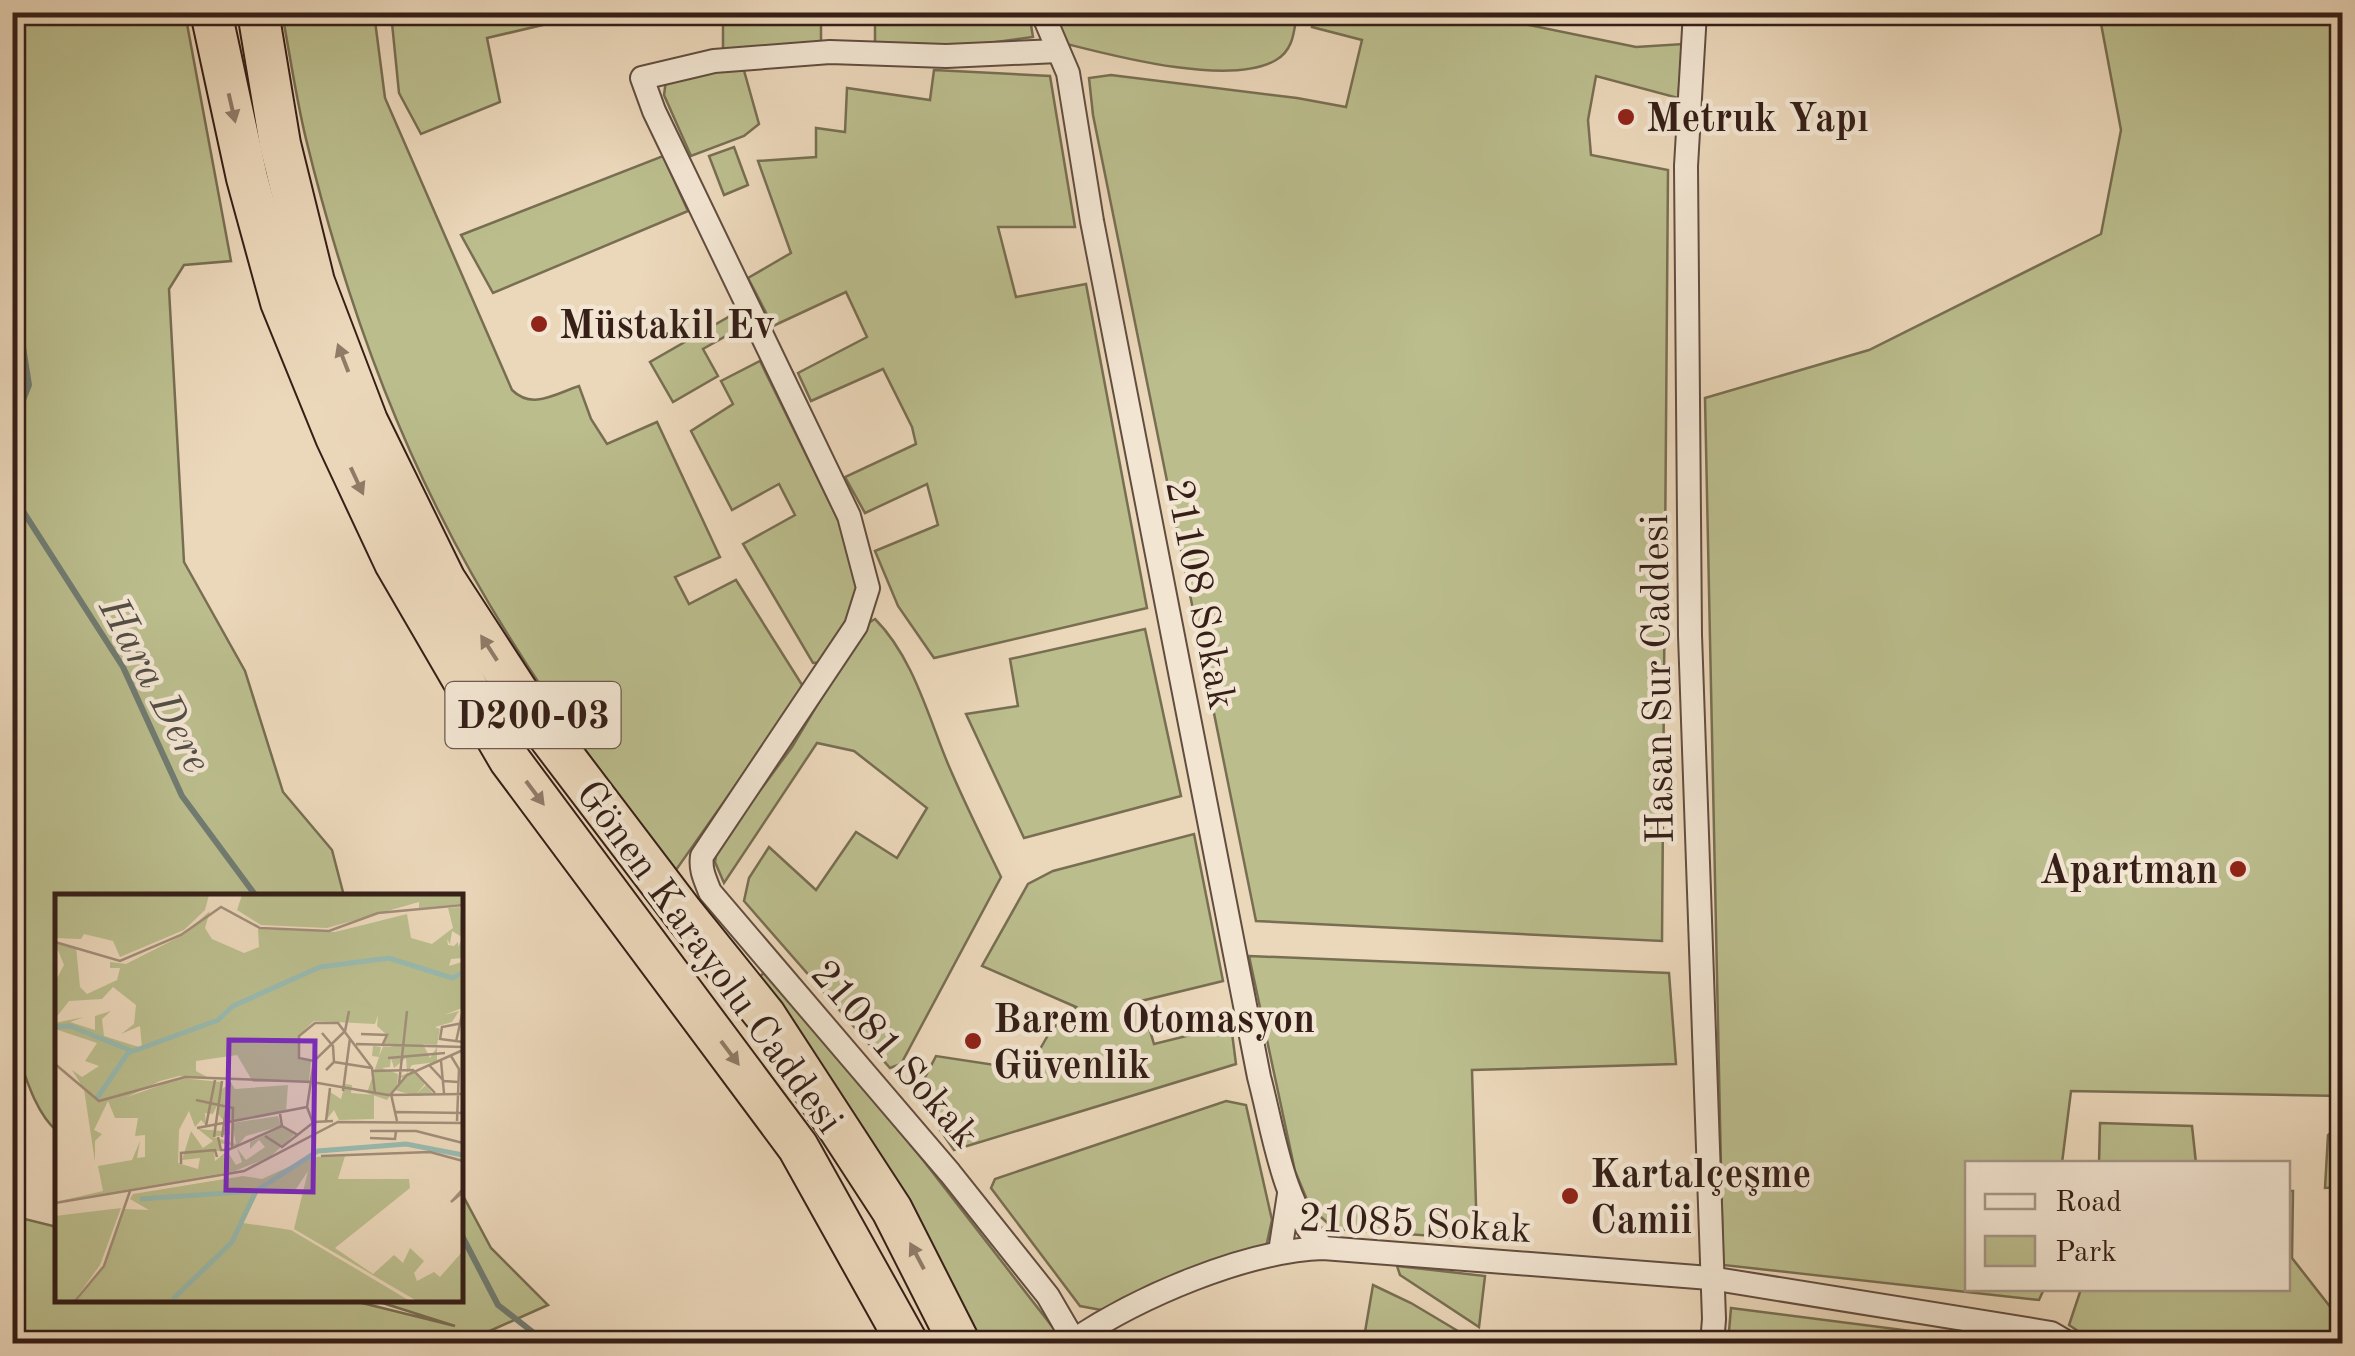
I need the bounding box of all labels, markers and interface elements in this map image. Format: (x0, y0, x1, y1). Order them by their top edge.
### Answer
one-way arrow (225, 93, 240, 124)
place label: Metruk Yapı (1646, 101, 1869, 141)
marker: Metruk Yapı (1615, 106, 1637, 128)
place label: Müstakil Ev (559, 308, 775, 348)
marker: Müstakil Ev (528, 313, 550, 335)
one-way arrow (335, 343, 350, 373)
one-way arrow (348, 467, 365, 496)
street label: 21108 Sokak (1156, 476, 1240, 713)
street label: Hasan Sur Caddesi (1637, 514, 1683, 844)
water label: Hara Dere (89, 590, 217, 781)
one-way arrow (480, 634, 498, 661)
road number: D200-03 (446, 682, 620, 748)
street label: Gönen Karayolu Caddesi (567, 775, 849, 1142)
one-way arrow (524, 780, 544, 807)
place label: Apartman (2039, 853, 2218, 893)
marker: Apartman (2227, 858, 2249, 880)
inset map (55, 894, 462, 1301)
street label: 21081 Sokak (801, 955, 985, 1157)
place label: Barem Otomasyon Güvenlik (993, 1002, 1315, 1088)
marker: Barem Otomasyon Güvenlik (962, 1030, 984, 1052)
one-way arrow (720, 1040, 740, 1066)
place label: Kartalçeşme Camii (1590, 1157, 1811, 1243)
legend (1965, 1161, 2290, 1291)
marker: Kartalçeşme Camii (1559, 1185, 1581, 1207)
text: Road (2055, 1188, 2122, 1218)
street label: 21085 Sokak (1297, 1200, 1532, 1252)
text: Park (2055, 1238, 2117, 1268)
one-way arrow (908, 1242, 925, 1271)

